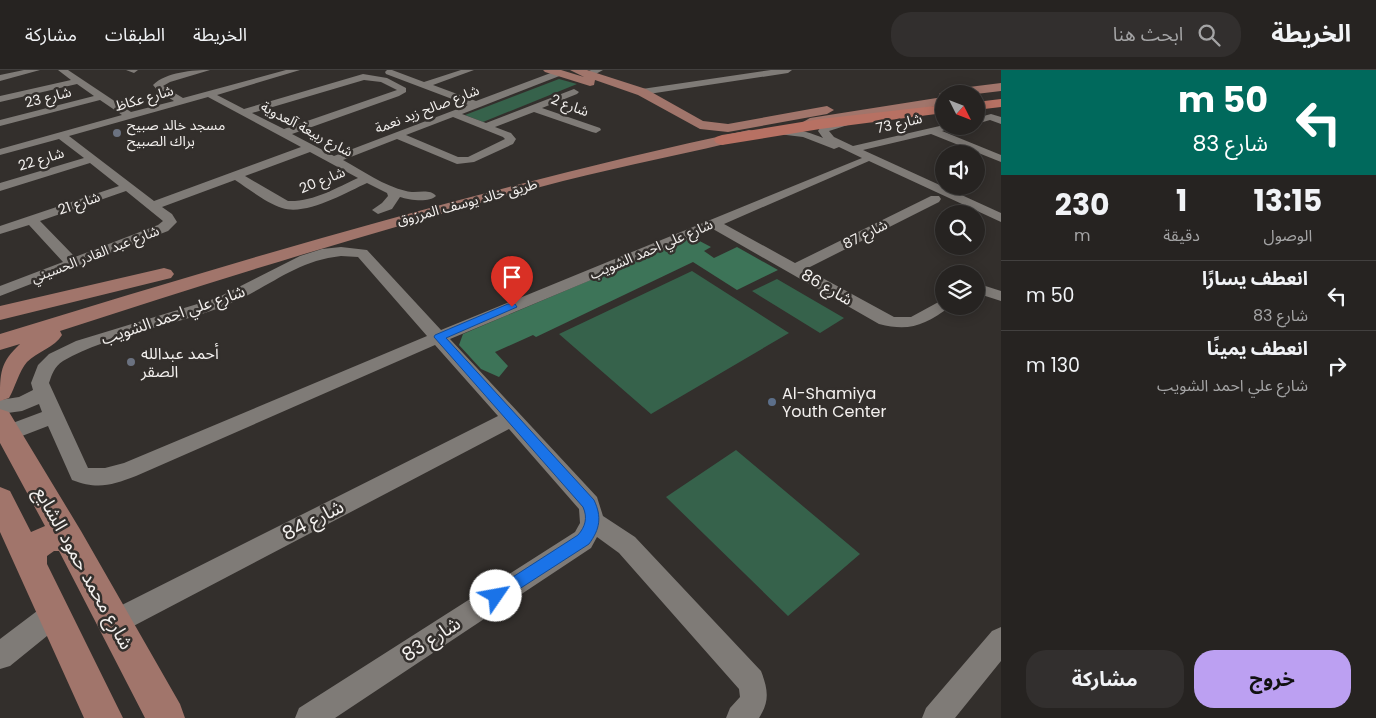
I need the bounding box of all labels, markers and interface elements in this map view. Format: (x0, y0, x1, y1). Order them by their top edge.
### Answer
search box (891, 12, 1241, 57)
text: الخريطة (1271, 17, 1351, 50)
text: ابحث هنا (1113, 21, 1183, 48)
icon: search (1195, 21, 1223, 49)
text: مشاركة (25, 22, 77, 47)
text: الطبقات (105, 22, 165, 47)
text: الخريطة (193, 22, 247, 47)
text: 50 m (1178, 75, 1268, 124)
street label: شارع عكاظ (112, 80, 176, 117)
street label: شارع صالح زيد نعمة (372, 80, 482, 139)
street label: شارع 23 (23, 82, 74, 113)
north arrow (935, 85, 985, 135)
map controls (935, 85, 985, 315)
street label: شارع 2 (548, 89, 592, 122)
icon: left (1286, 90, 1351, 155)
street label: شارع ربيعة آلعدوية (257, 96, 357, 163)
street label: شارع 73 (874, 108, 924, 139)
place label: مسجد خالد صبيح براك الصبيح (127, 115, 225, 152)
marker: مسجد خالد صبيح براك الصبيح (111, 127, 123, 139)
text: شارع 83 (1192, 128, 1268, 159)
street label: شارع 22 (16, 143, 67, 176)
button: sound (935, 145, 985, 195)
street label: شارع 20 (296, 162, 348, 199)
street label: طريق خالد يوسف المرزوق (395, 174, 539, 230)
text: 1 (1176, 179, 1187, 222)
text: 13:15 (1254, 179, 1322, 222)
text: 230 (1055, 183, 1110, 226)
street label: شارع 21 (55, 186, 103, 220)
button: search (935, 205, 985, 255)
street label: شارع علي احمد الشويب (586, 214, 716, 285)
street label: شارع 87 (839, 214, 891, 255)
street label: شارع عبد القادر الحسيني (28, 220, 162, 289)
text: m (1074, 224, 1090, 247)
text: دقيقة (1163, 224, 1200, 247)
text: الوصول (1264, 224, 1312, 247)
pin (491, 256, 533, 307)
icon: arrive (498, 263, 526, 291)
street label: شارع 86 (797, 263, 857, 312)
button: layers (935, 265, 985, 315)
text: انعطف يسارًا (1202, 265, 1308, 292)
street label: شارع علي احمد الشويب (98, 280, 248, 351)
text: 50 m (1026, 282, 1075, 309)
icon: left (1323, 282, 1351, 310)
text: شارع 83 (1253, 304, 1308, 327)
text: انعطف يمينًا (1207, 335, 1308, 362)
place label: أحمد عبدالله الصقر (140, 342, 219, 383)
text: 130 m (1026, 352, 1080, 379)
icon: right (1323, 352, 1351, 380)
marker: أحمد عبدالله الصقر (125, 356, 137, 368)
text: شارع علي احمد الشويب (1157, 374, 1308, 397)
place label: Al-Shamiya Youth Center (782, 382, 886, 423)
marker: Al-Shamiya Youth Center (766, 396, 778, 408)
street label: شارع محمد حمود الشايع (27, 482, 140, 655)
street label: شارع 84 (277, 493, 349, 547)
position arrow (469, 569, 521, 621)
street label: شارع 83 (396, 610, 466, 668)
button: مشاركة (1026, 650, 1184, 708)
button: خروج (1194, 650, 1351, 708)

